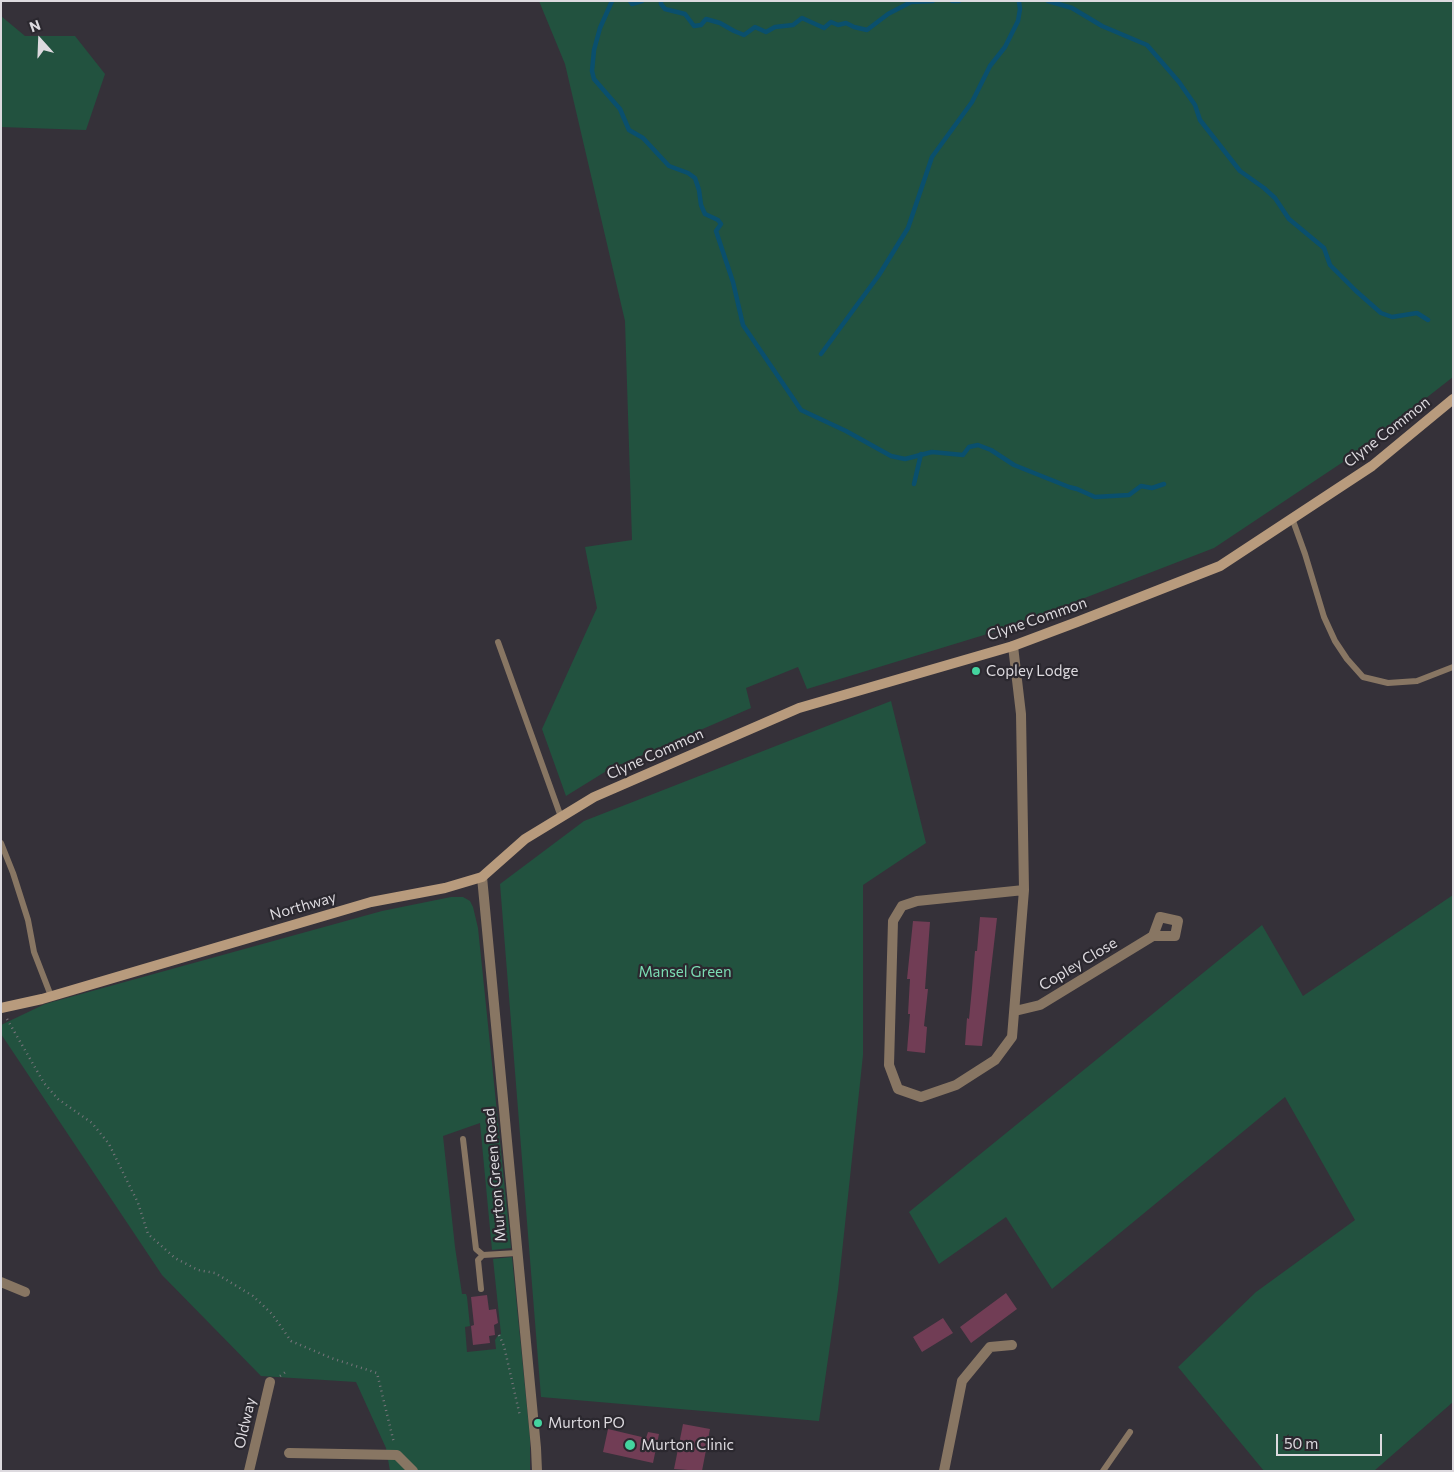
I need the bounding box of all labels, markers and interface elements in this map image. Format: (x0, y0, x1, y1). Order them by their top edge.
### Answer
north arrow (15, 15, 65, 65)
text: N (27, 16, 43, 35)
street label: Clyne Common (1340, 393, 1434, 471)
street label: Clyne Common (985, 594, 1089, 644)
place label: Copley Lodge (986, 662, 1078, 680)
marker: Copley Lodge (970, 665, 982, 677)
street label: Clyne Common (604, 725, 706, 783)
street label: Northway (268, 888, 338, 924)
street label: Copley Close (1036, 934, 1120, 994)
park label: Mansel Green (638, 963, 732, 981)
street label: Murton Green Road (480, 1107, 510, 1243)
street label: Oldway (230, 1396, 260, 1450)
place label: Murton PO (548, 1414, 625, 1432)
marker: Murton PO (532, 1417, 544, 1429)
scale bar (1279, 1424, 1385, 1456)
text: 50 m (1284, 1434, 1318, 1452)
place label: Murton Clinic (641, 1436, 734, 1454)
marker: Murton Clinic (623, 1438, 637, 1452)

